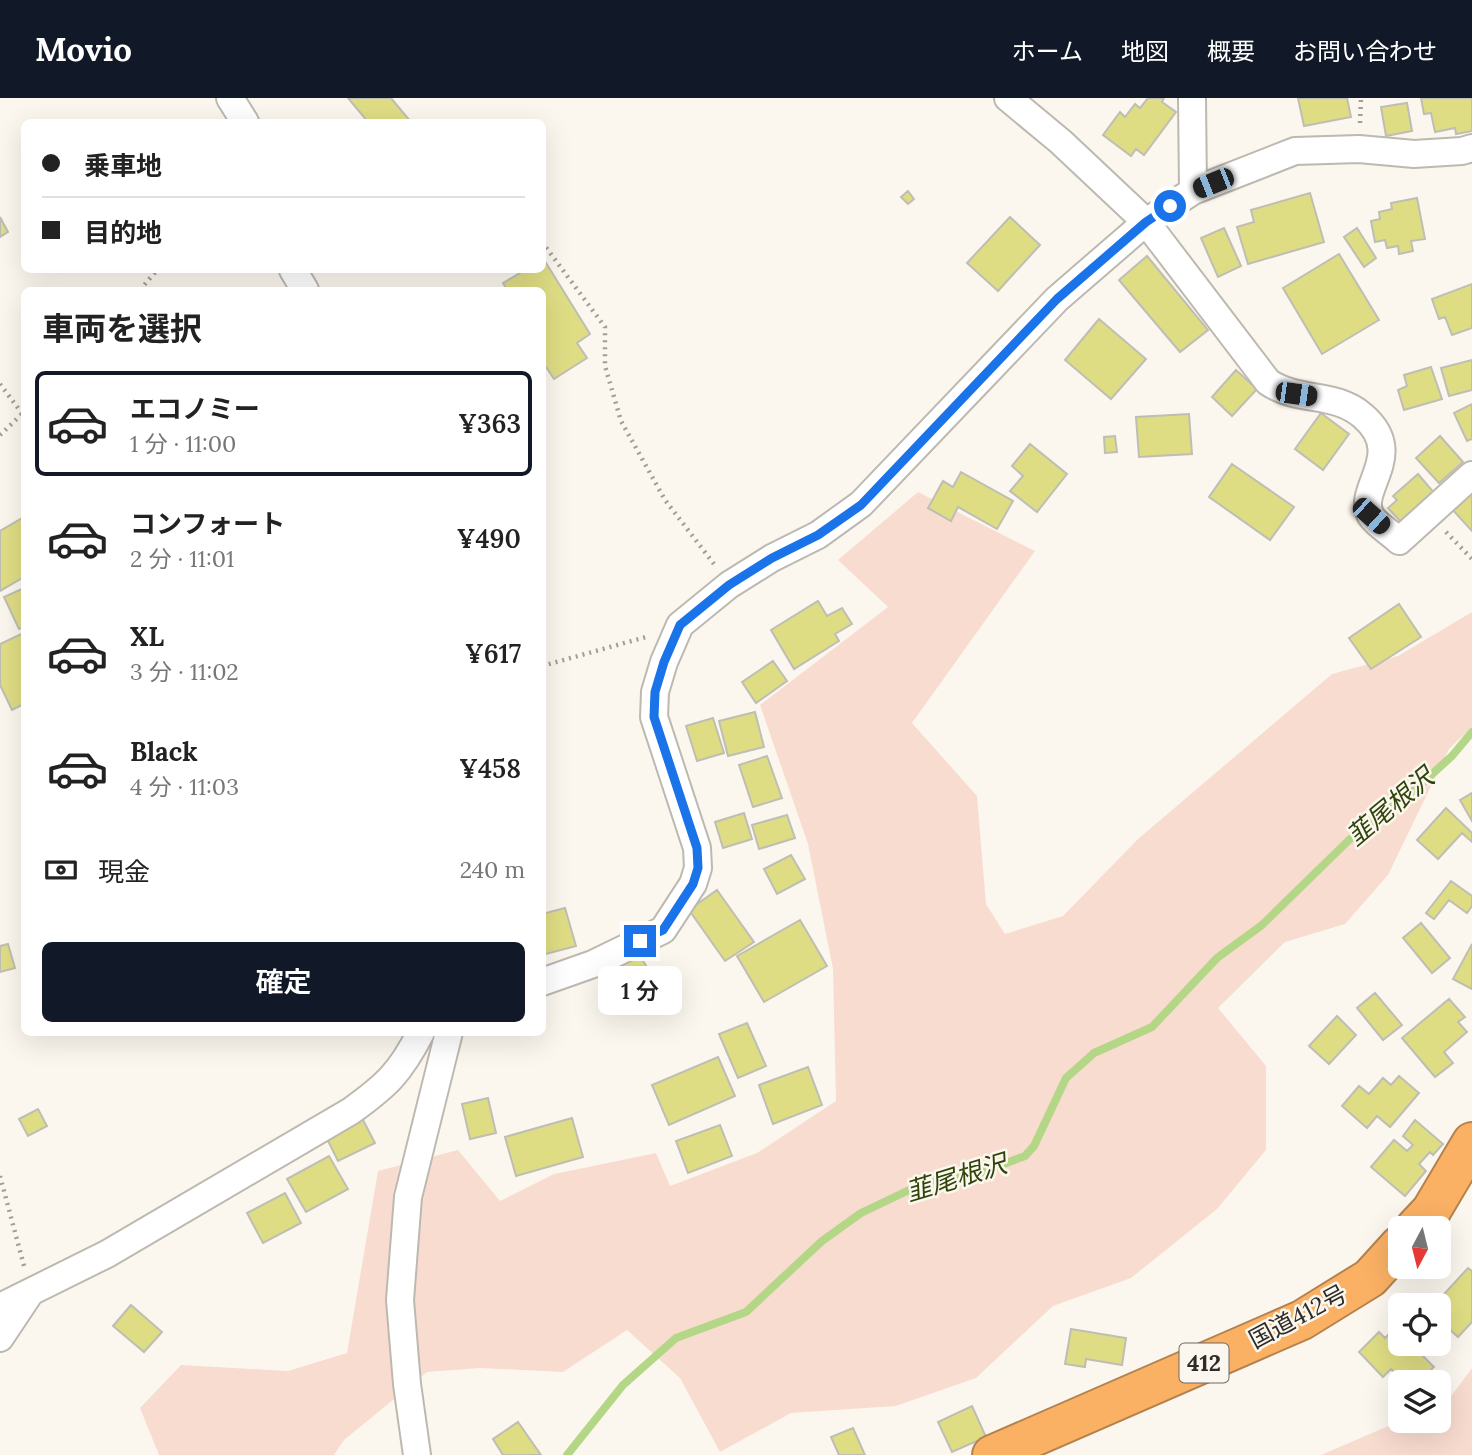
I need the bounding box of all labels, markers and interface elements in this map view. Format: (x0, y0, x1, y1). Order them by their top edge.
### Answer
text: Movio (35, 28, 132, 70)
text: ホーム (1012, 36, 1083, 67)
text: 地図 (1121, 36, 1169, 67)
text: 概要 (1207, 36, 1255, 67)
text: お問い合わせ (1293, 36, 1437, 67)
text: 乗車地 (84, 149, 162, 182)
car (1190, 165, 1237, 201)
route start (1154, 190, 1186, 222)
text: 目的地 (84, 216, 162, 249)
text: 車両を選択 (42, 308, 202, 349)
car (1274, 381, 1319, 407)
icon: car (46, 392, 109, 455)
text: エコノミー (130, 392, 260, 425)
text: ¥363 (458, 407, 521, 440)
text: 1 分 · 11:00 (130, 429, 236, 458)
car (1349, 494, 1394, 538)
icon: car (46, 507, 109, 570)
text: コンフォート (130, 507, 285, 540)
text: ¥490 (457, 522, 521, 555)
text: 2 分 · 11:01 (130, 544, 234, 573)
text: XL (130, 620, 164, 653)
icon: car (46, 622, 109, 685)
text: ¥617 (465, 637, 521, 670)
text: 3 分 · 11:02 (130, 657, 239, 686)
text: Black (130, 735, 198, 768)
icon: car (46, 737, 109, 800)
text: ¥458 (459, 752, 521, 785)
water label: 韮尾根沢 (1339, 759, 1442, 853)
text: 4 分 · 11:03 (130, 772, 239, 801)
icon: cash (42, 851, 80, 889)
text: 現金 (98, 855, 150, 888)
text: 240 m (460, 855, 525, 884)
route end (624, 925, 656, 957)
button: 確定 (42, 942, 525, 1022)
callout: 1 分 (598, 966, 682, 1015)
text: 1 分 (621, 976, 659, 1005)
water label: 韮尾根沢 (901, 1146, 1013, 1209)
north arrow (1388, 1216, 1451, 1279)
map controls (1388, 1216, 1451, 1433)
street label: 国道412号 (1243, 1278, 1352, 1355)
button: locate (1388, 1293, 1451, 1356)
road number: 412 (1180, 1344, 1228, 1382)
button: layers (1388, 1370, 1451, 1433)

